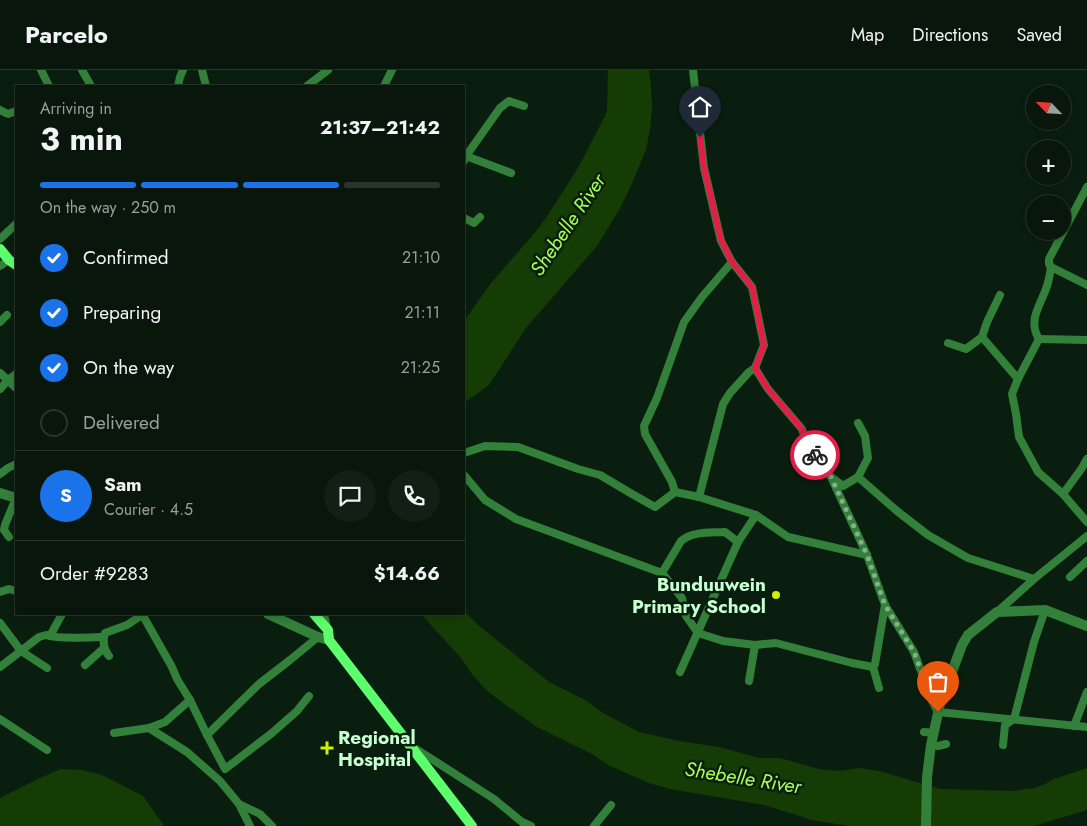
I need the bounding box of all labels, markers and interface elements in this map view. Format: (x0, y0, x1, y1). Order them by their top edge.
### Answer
text: Parcelo (25, 17, 108, 52)
text: Map (851, 22, 884, 48)
text: Directions (912, 22, 988, 48)
text: Saved (1016, 22, 1062, 48)
north arrow (1026, 85, 1071, 130)
map controls (1026, 85, 1071, 240)
pin (679, 86, 721, 137)
icon: home (686, 93, 714, 121)
text: Arriving in (40, 97, 112, 120)
text: 21:37–21:42 (320, 114, 440, 141)
text: 3 min (40, 116, 123, 162)
button: + (1026, 140, 1071, 185)
water label: Shebelle River (523, 167, 614, 282)
button: − (1026, 195, 1071, 240)
text: On the way · 250 m (40, 196, 176, 219)
icon: check (40, 244, 68, 272)
text: Confirmed (83, 244, 169, 271)
text: 21:10 (402, 246, 440, 269)
icon: check (40, 299, 68, 327)
text: Preparing (83, 299, 161, 326)
text: 21:11 (404, 301, 440, 324)
icon: check (40, 354, 68, 382)
text: On the way (83, 354, 174, 381)
text: 21:25 (401, 356, 440, 379)
text: Delivered (83, 409, 160, 436)
courier (790, 430, 840, 480)
icon: bike (801, 441, 829, 469)
button: chat (324, 470, 376, 522)
button: phone (388, 470, 440, 522)
text: Sam (104, 471, 142, 498)
text: S (60, 482, 72, 509)
text: Courier · 4.5 (104, 498, 193, 521)
text: Order #9283 (40, 560, 148, 587)
text: $14.66 (374, 560, 440, 587)
place label: Bunduuwein Primary School (632, 571, 766, 620)
marker: Bunduuwein Primary School (770, 589, 782, 601)
pin (917, 661, 959, 712)
icon: bag (924, 668, 952, 696)
place label: Regional Hospital (338, 724, 416, 773)
marker: Regional Hospital (320, 741, 334, 755)
water label: Shebelle River (683, 754, 805, 802)

